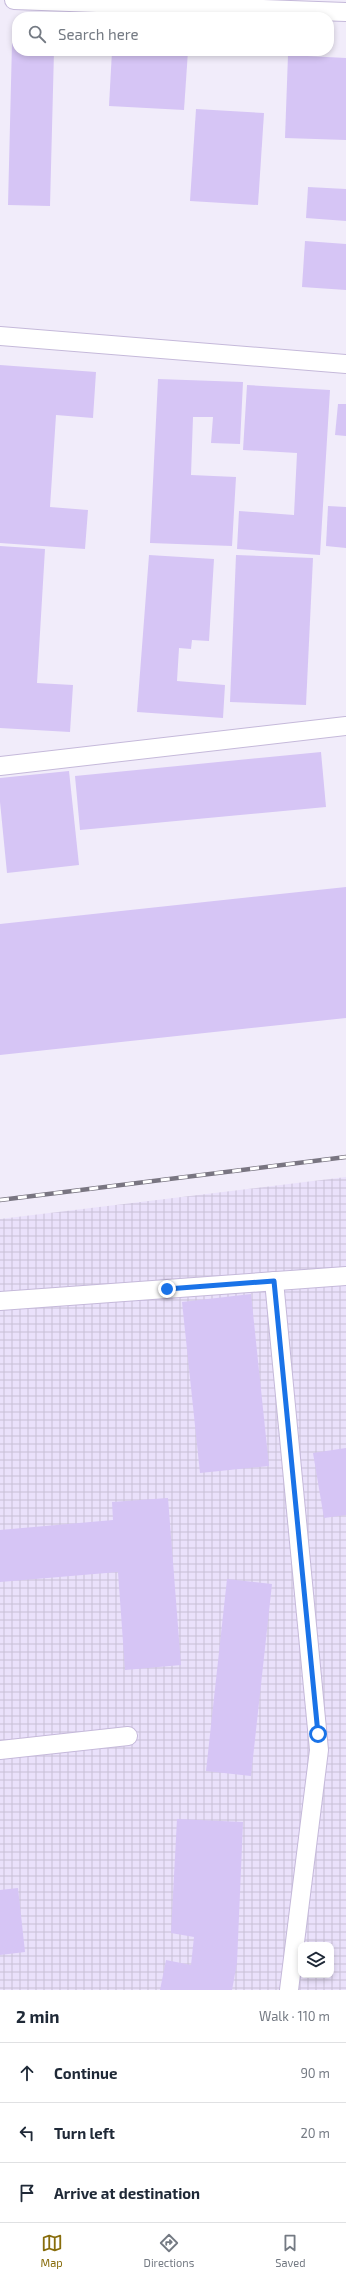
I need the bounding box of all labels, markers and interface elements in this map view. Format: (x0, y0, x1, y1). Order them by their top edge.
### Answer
search box (12, 12, 334, 56)
icon: search (26, 23, 48, 45)
text: Search here (58, 25, 139, 43)
route end (158, 1280, 176, 1298)
route start (309, 1725, 327, 1743)
map controls (298, 1942, 334, 1978)
button: layers (298, 1942, 334, 1978)
text: 2 min (16, 2006, 59, 2026)
text: Walk · 110 m (259, 2008, 330, 2024)
icon: ahead (16, 2062, 38, 2084)
text: Continue (54, 2064, 117, 2082)
text: 90 m (300, 2065, 330, 2081)
icon: left (16, 2122, 38, 2144)
text: Turn left (54, 2124, 115, 2142)
text: 20 m (301, 2125, 330, 2141)
icon: arrive (16, 2182, 38, 2204)
text: Arrive at destination (54, 2184, 200, 2202)
tab: Map (41, 2232, 63, 2269)
tab: Directions (144, 2232, 194, 2269)
tab: Saved (275, 2232, 306, 2269)

